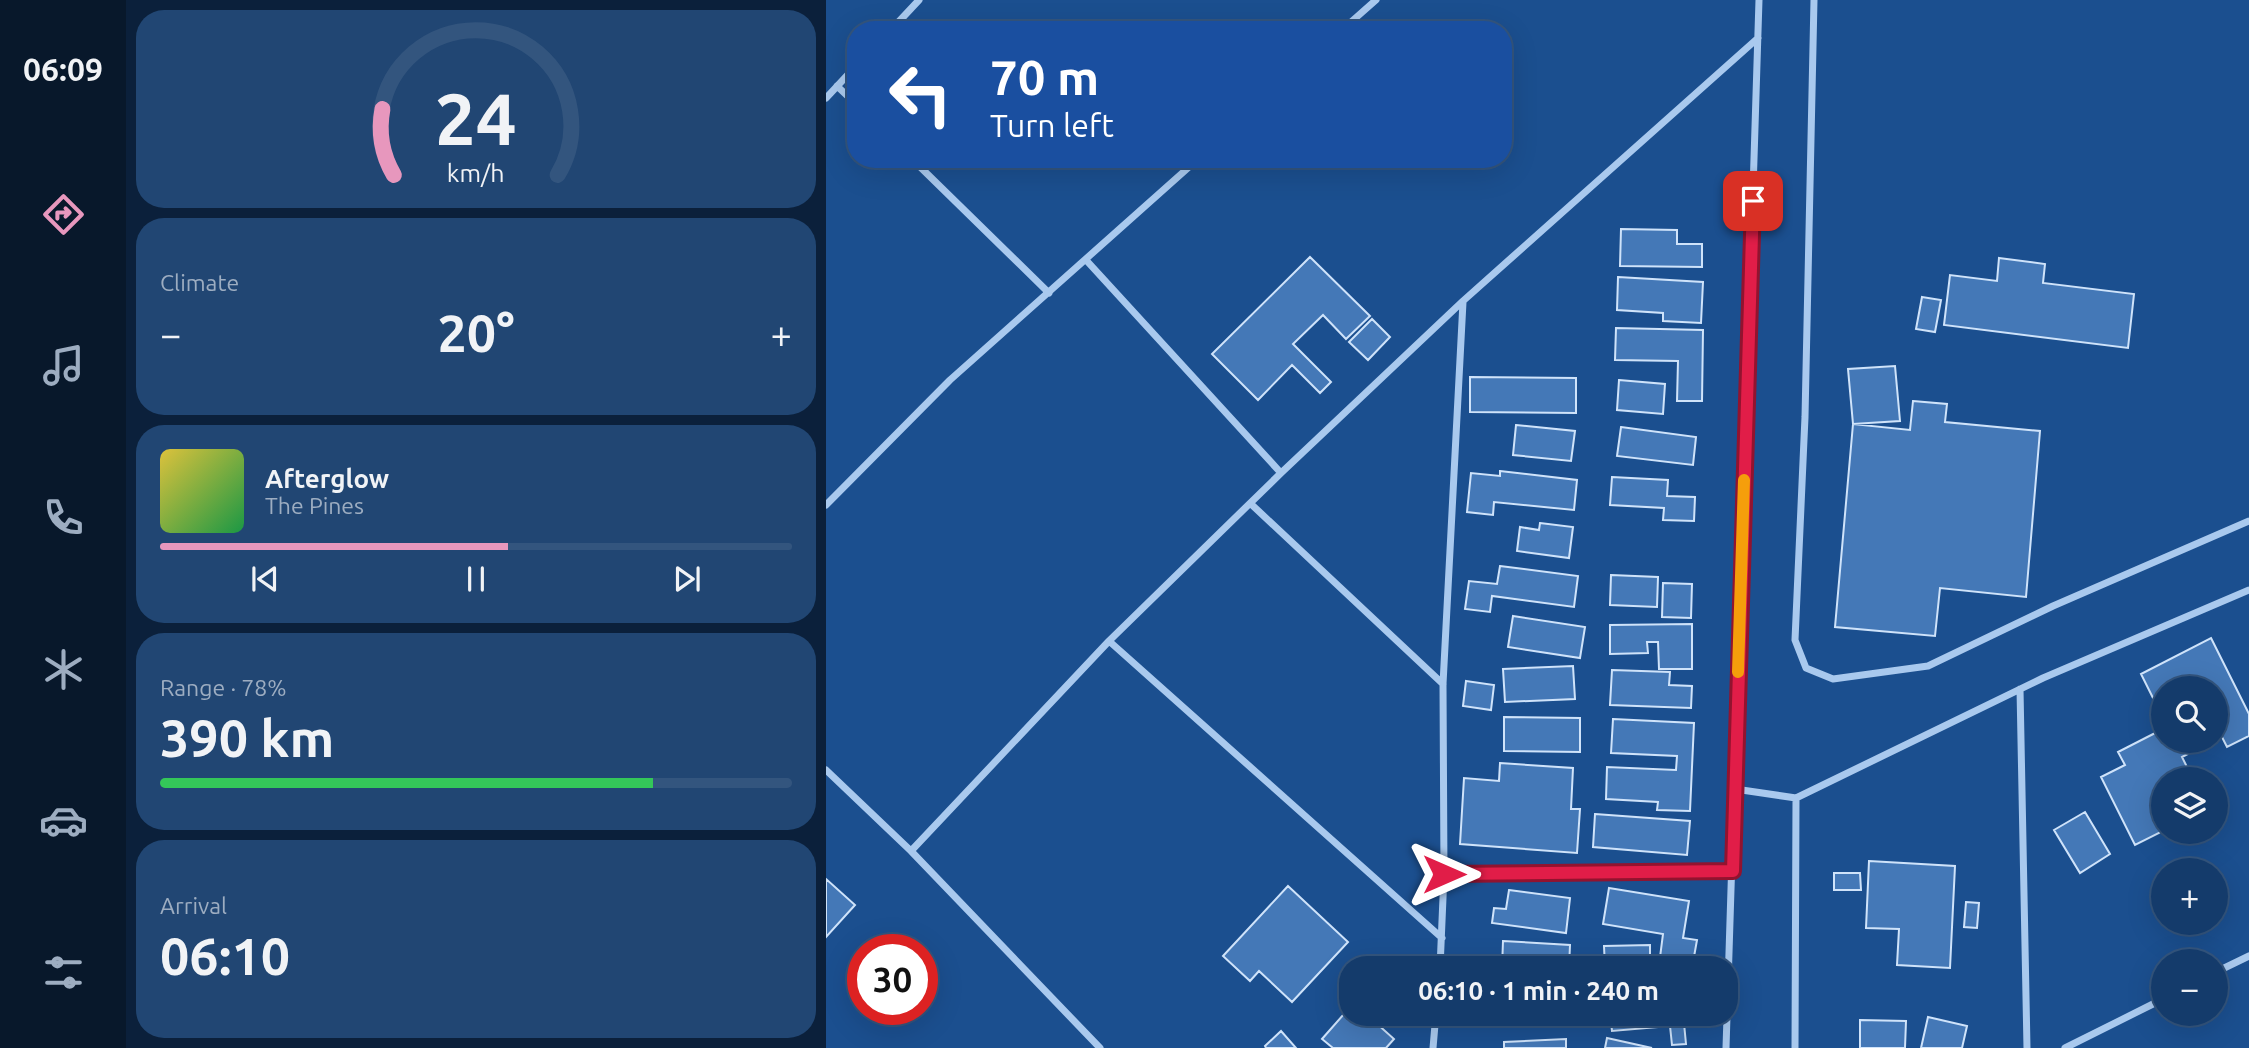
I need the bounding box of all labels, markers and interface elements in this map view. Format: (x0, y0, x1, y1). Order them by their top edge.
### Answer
icon: left (875, 49, 966, 140)
text: 70 m (990, 49, 1099, 104)
text: 06:09 (23, 51, 103, 87)
text: 24 (435, 77, 517, 159)
text: Turn left (990, 107, 1114, 143)
text: km/h (447, 159, 505, 187)
pin (1723, 171, 1783, 231)
icon: arrive (1734, 182, 1772, 220)
icon: directions (39, 190, 88, 239)
text: Climate (160, 270, 239, 295)
text: 20° (437, 304, 515, 362)
text: − (160, 313, 181, 355)
text: + (771, 313, 792, 355)
icon: music (39, 341, 88, 390)
text: Afterglow (265, 464, 389, 493)
icon: phone (39, 493, 88, 542)
text: The Pines (265, 493, 364, 518)
icon: previous (246, 560, 284, 598)
icon: pause (457, 560, 495, 598)
icon: next (668, 560, 706, 598)
icon: climate (39, 645, 88, 694)
text: Range · 78% (160, 675, 287, 700)
map controls (2151, 676, 2228, 1026)
button: search (2151, 676, 2228, 753)
text: 390 km (160, 709, 334, 767)
button: layers (2151, 767, 2228, 844)
icon: car (39, 796, 88, 845)
position arrow (1407, 837, 1481, 911)
button: + (2151, 858, 2228, 935)
text: Arrival (160, 893, 227, 918)
text: 06:10 (160, 927, 290, 985)
speed limit sign: 30 (847, 934, 938, 1025)
icon: filters (39, 948, 88, 997)
button: − (2151, 949, 2228, 1026)
text: 06:10 · 1 min · 240 m (1418, 976, 1659, 1005)

